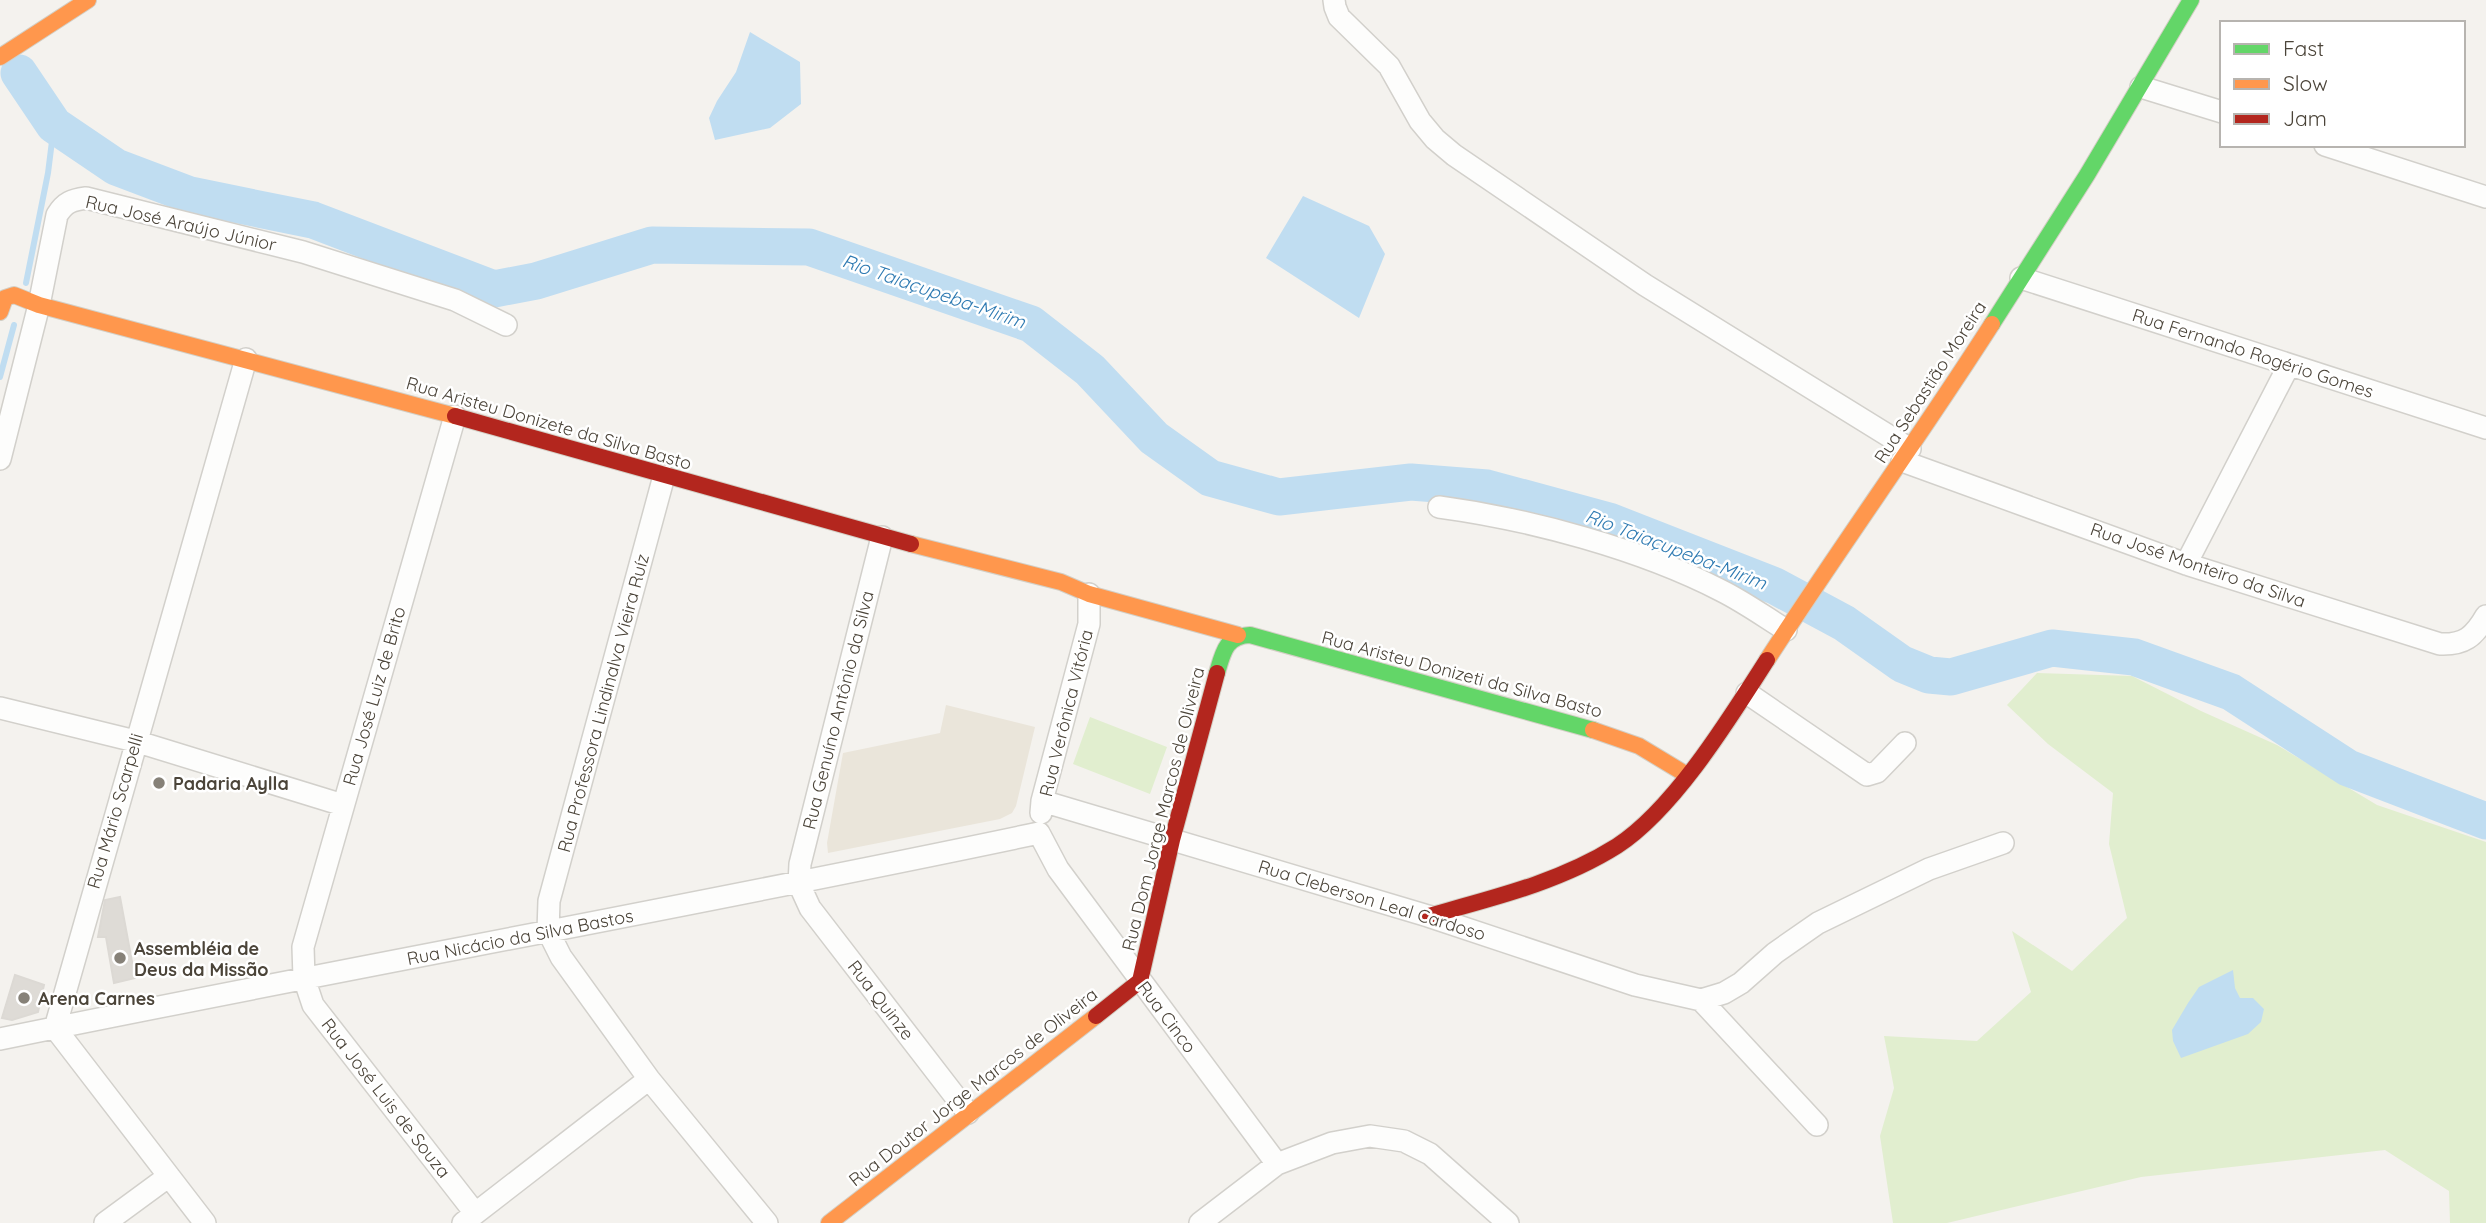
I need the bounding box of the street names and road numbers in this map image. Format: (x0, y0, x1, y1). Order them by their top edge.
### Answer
street label: Rua José Araújo Júnior (83, 190, 279, 256)
street label: Rua Sebastião Moreira (1869, 296, 1991, 468)
street label: Rua Fernando Rogério Gomes (2130, 303, 2376, 403)
street label: Rua Aristeu Donizete da Silva Basto (404, 371, 694, 475)
street label: Rua José Monteiro da Silva (2087, 517, 2309, 613)
street label: Rua Professora Lindinalva Vieira Ruíz (552, 551, 654, 855)
street label: Rua Genuíno Antônio da Silva (797, 588, 879, 832)
street label: Rua José Luiz de Brito (337, 604, 411, 788)
street label: Rua Aristeu Donizeti da Silva Basto (1319, 625, 1605, 723)
street label: Rua Verônica Vitória (1034, 627, 1098, 799)
street label: Rua Dom Jorge Marcos de Oliveira (1117, 665, 1209, 953)
street label: Rua Mário Scarpelli (82, 731, 148, 891)
street label: Rua Cleberson Leal Cardoso (1256, 854, 1488, 946)
street label: Rua Nicácio da Silva Bastos (405, 904, 635, 970)
street label: Rua Quinze (843, 955, 919, 1045)
street label: Rua Cinco (1132, 976, 1202, 1058)
street label: Rua Doutor Jorge Marcos de Oliveira (844, 983, 1102, 1191)
street label: Rua José Luis de Souza (316, 1014, 456, 1182)

